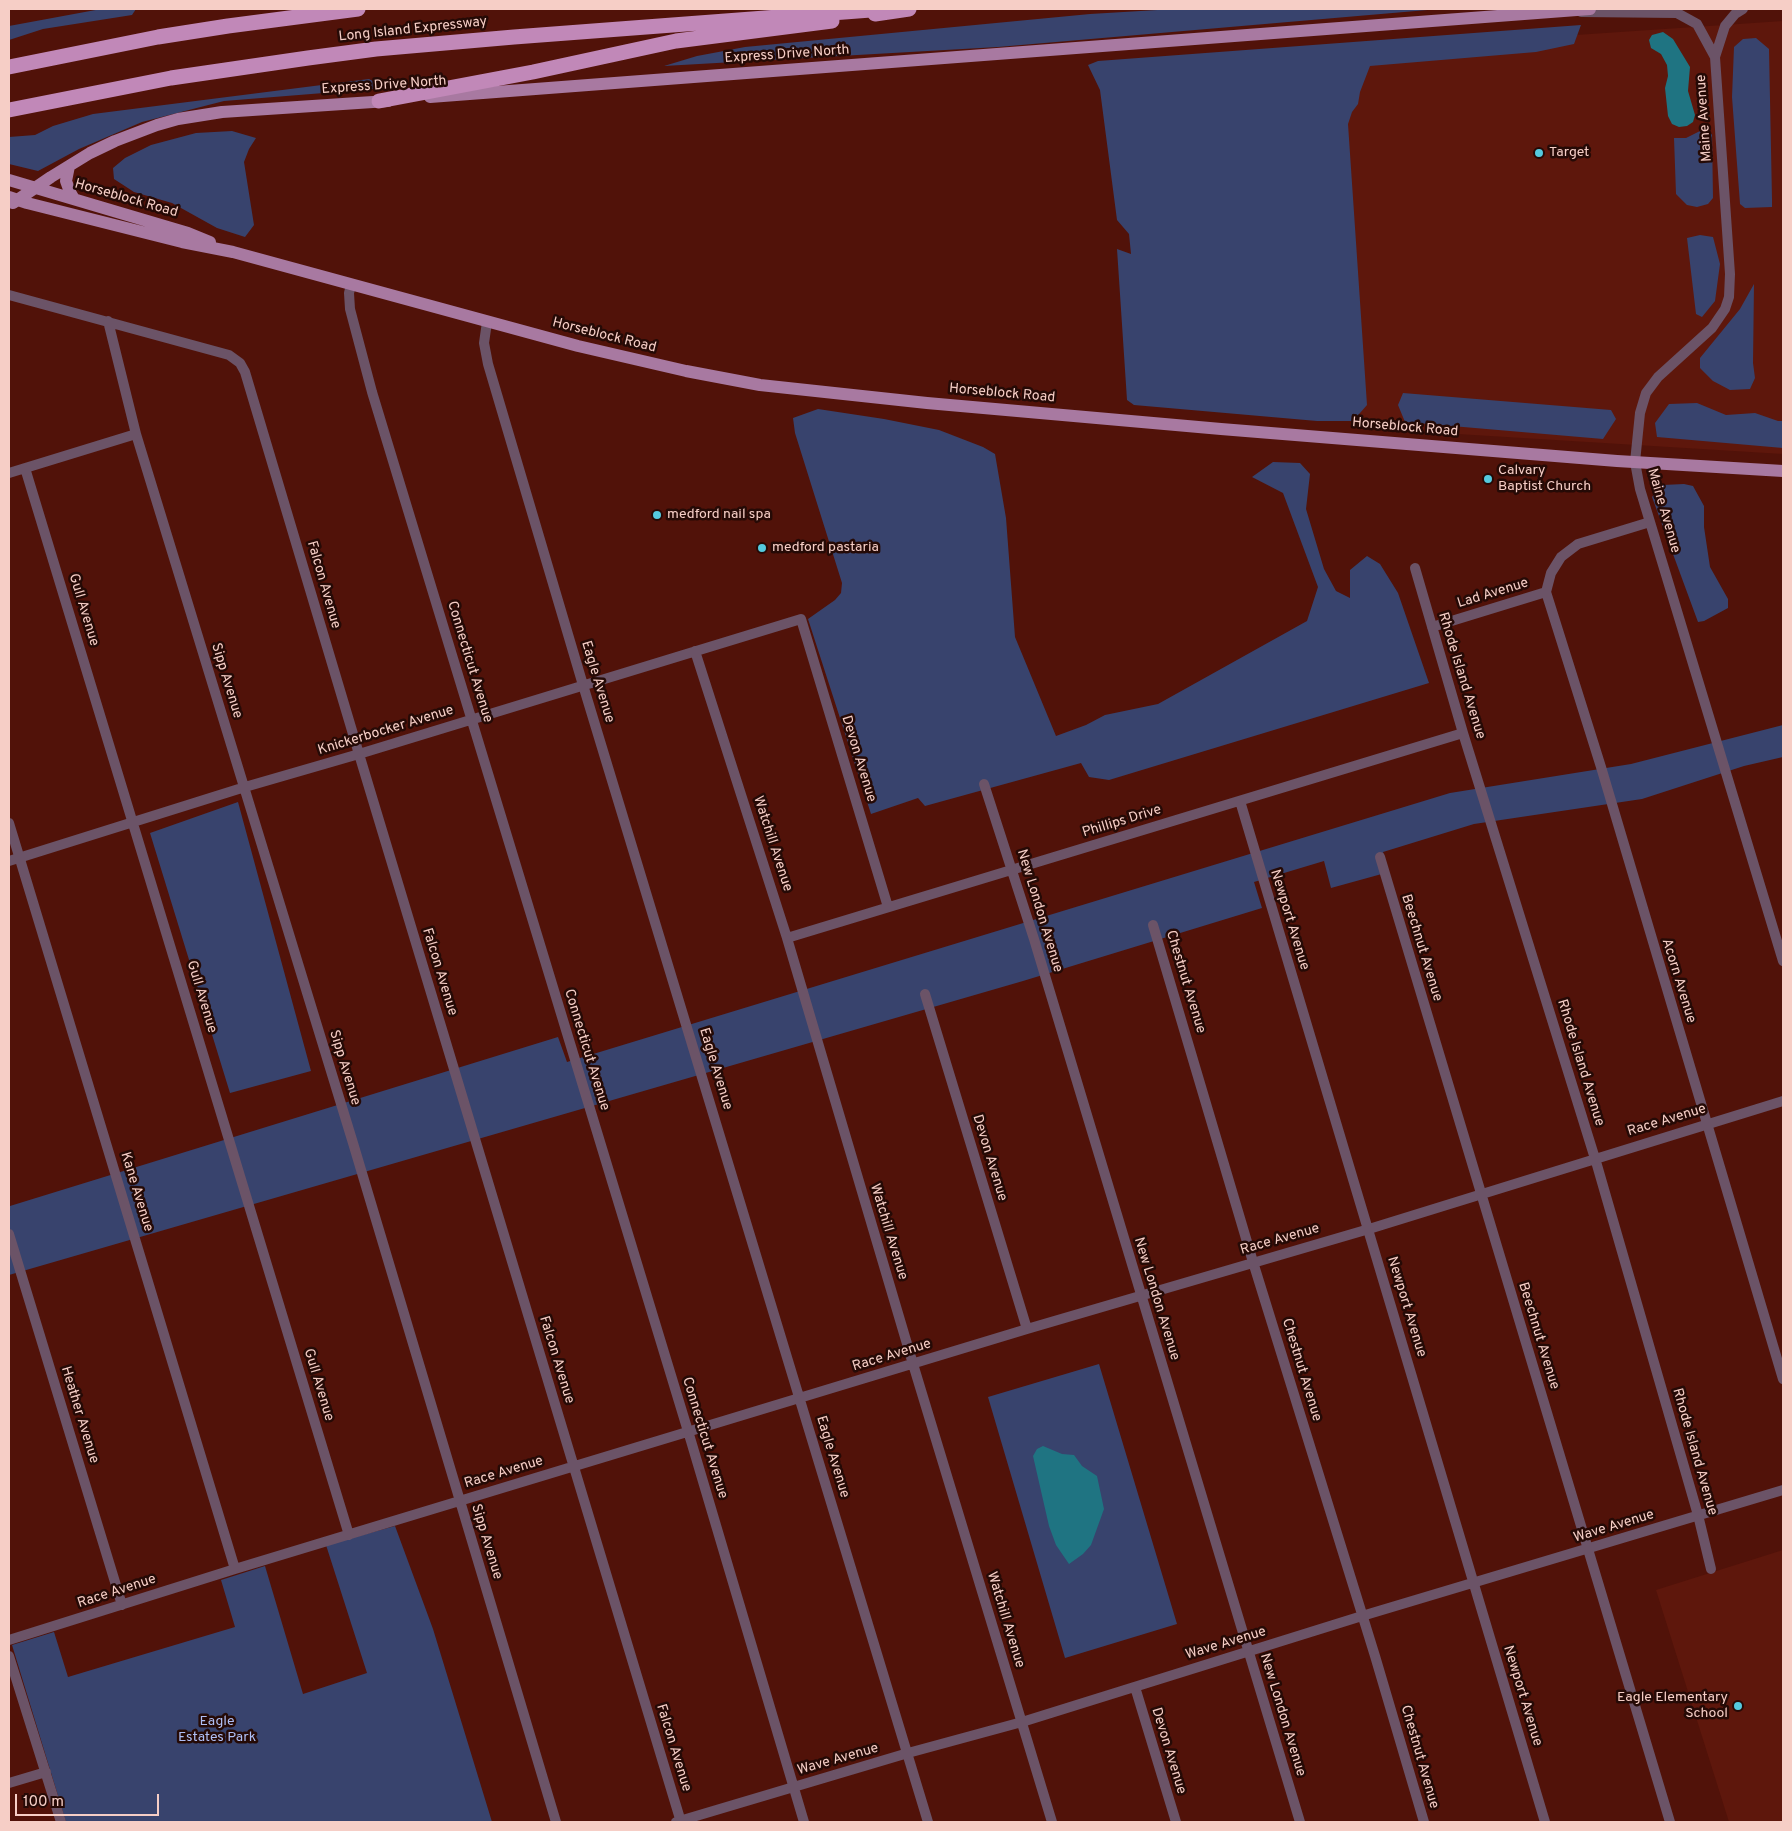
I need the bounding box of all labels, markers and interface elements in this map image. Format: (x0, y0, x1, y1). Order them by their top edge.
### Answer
street label: Long Island Expressway (338, 14, 488, 46)
street label: Express Drive North (724, 42, 850, 68)
street label: Express Drive North (321, 73, 447, 99)
street label: Maine Avenue (1694, 74, 1716, 162)
place label: Target (1549, 145, 1589, 161)
marker: Target (1533, 147, 1545, 159)
street label: Horseblock Road (72, 176, 180, 222)
street label: Horseblock Road (550, 315, 658, 357)
street label: Horseblock Road (948, 381, 1056, 407)
street label: Horseblock Road (1351, 415, 1459, 441)
place label: Calvary Baptist Church (1498, 463, 1591, 496)
street label: Maine Avenue (1643, 467, 1683, 555)
marker: Calvary Baptist Church (1482, 473, 1494, 485)
place label: medford nail spa (667, 507, 771, 523)
marker: medford nail spa (651, 509, 663, 521)
street label: Falcon Avenue (302, 539, 344, 631)
place label: medford pastaria (772, 540, 879, 556)
marker: medford pastaria (756, 542, 768, 554)
street label: Gull Avenue (64, 572, 102, 648)
street label: Lad Avenue (1455, 575, 1531, 613)
street label: Connecticut Avenue (442, 599, 496, 725)
street label: Rhode Island Avenue (1434, 611, 1488, 741)
street label: Eagle Avenue (577, 639, 617, 725)
street label: Sipp Avenue (207, 641, 245, 721)
street label: Knickerbocker Avenue (316, 702, 456, 760)
street label: Devon Avenue (837, 714, 879, 804)
street label: Watchill Avenue (749, 794, 795, 894)
street label: Phillips Drive (1080, 802, 1164, 842)
street label: New London Avenue (1012, 847, 1066, 975)
street label: Newport Avenue (1266, 868, 1312, 972)
street label: Beechnut Avenue (1397, 892, 1445, 1004)
street label: Falcon Avenue (418, 926, 460, 1018)
street label: Chestnut Avenue (1161, 928, 1209, 1036)
street label: Acorn Avenue (1657, 937, 1699, 1025)
street label: Gull Avenue (182, 959, 220, 1035)
street label: Connecticut Avenue (559, 987, 613, 1113)
street label: Rhode Island Avenue (1553, 998, 1607, 1128)
street label: Eagle Avenue (695, 1026, 735, 1112)
street label: Sipp Avenue (325, 1028, 363, 1108)
street label: Race Avenue (1626, 1101, 1708, 1141)
street label: Devon Avenue (968, 1113, 1010, 1203)
street label: Kane Avenue (116, 1150, 156, 1234)
street label: Watchill Avenue (865, 1182, 911, 1282)
street label: Race Avenue (1239, 1221, 1321, 1259)
street label: New London Avenue (1129, 1235, 1183, 1363)
street label: Newport Avenue (1383, 1255, 1429, 1359)
street label: Beechnut Avenue (1514, 1280, 1562, 1392)
street label: Falcon Avenue (535, 1314, 577, 1406)
street label: Chestnut Avenue (1277, 1316, 1325, 1424)
street label: Race Avenue (851, 1336, 933, 1376)
street label: Gull Avenue (299, 1347, 337, 1423)
street label: Heather Avenue (56, 1364, 102, 1466)
street label: Connecticut Avenue (677, 1375, 731, 1501)
street label: Rhode Island Avenue (1668, 1386, 1720, 1518)
street label: Eagle Avenue (812, 1414, 852, 1500)
street label: Race Avenue (463, 1453, 545, 1493)
street label: Sipp Avenue (467, 1502, 505, 1582)
street label: Wave Avenue (1572, 1507, 1656, 1547)
street label: Watchill Avenue (982, 1570, 1028, 1670)
street label: Race Avenue (76, 1571, 158, 1613)
street label: Wave Avenue (1184, 1624, 1268, 1664)
street label: Newport Avenue (1499, 1644, 1545, 1748)
street label: New London Avenue (1255, 1651, 1309, 1779)
place label: Eagle Elementary School (1617, 1690, 1728, 1722)
marker: Eagle Elementary School (1732, 1700, 1744, 1712)
street label: Falcon Avenue (652, 1702, 694, 1794)
street label: Chestnut Avenue (1396, 1703, 1442, 1811)
street label: Devon Avenue (1147, 1706, 1189, 1796)
park label: Eagle Estates Park (178, 1714, 256, 1746)
street label: Wave Avenue (796, 1740, 880, 1780)
scale bar (18, 1784, 161, 1816)
text: 100 m (23, 1793, 64, 1812)

